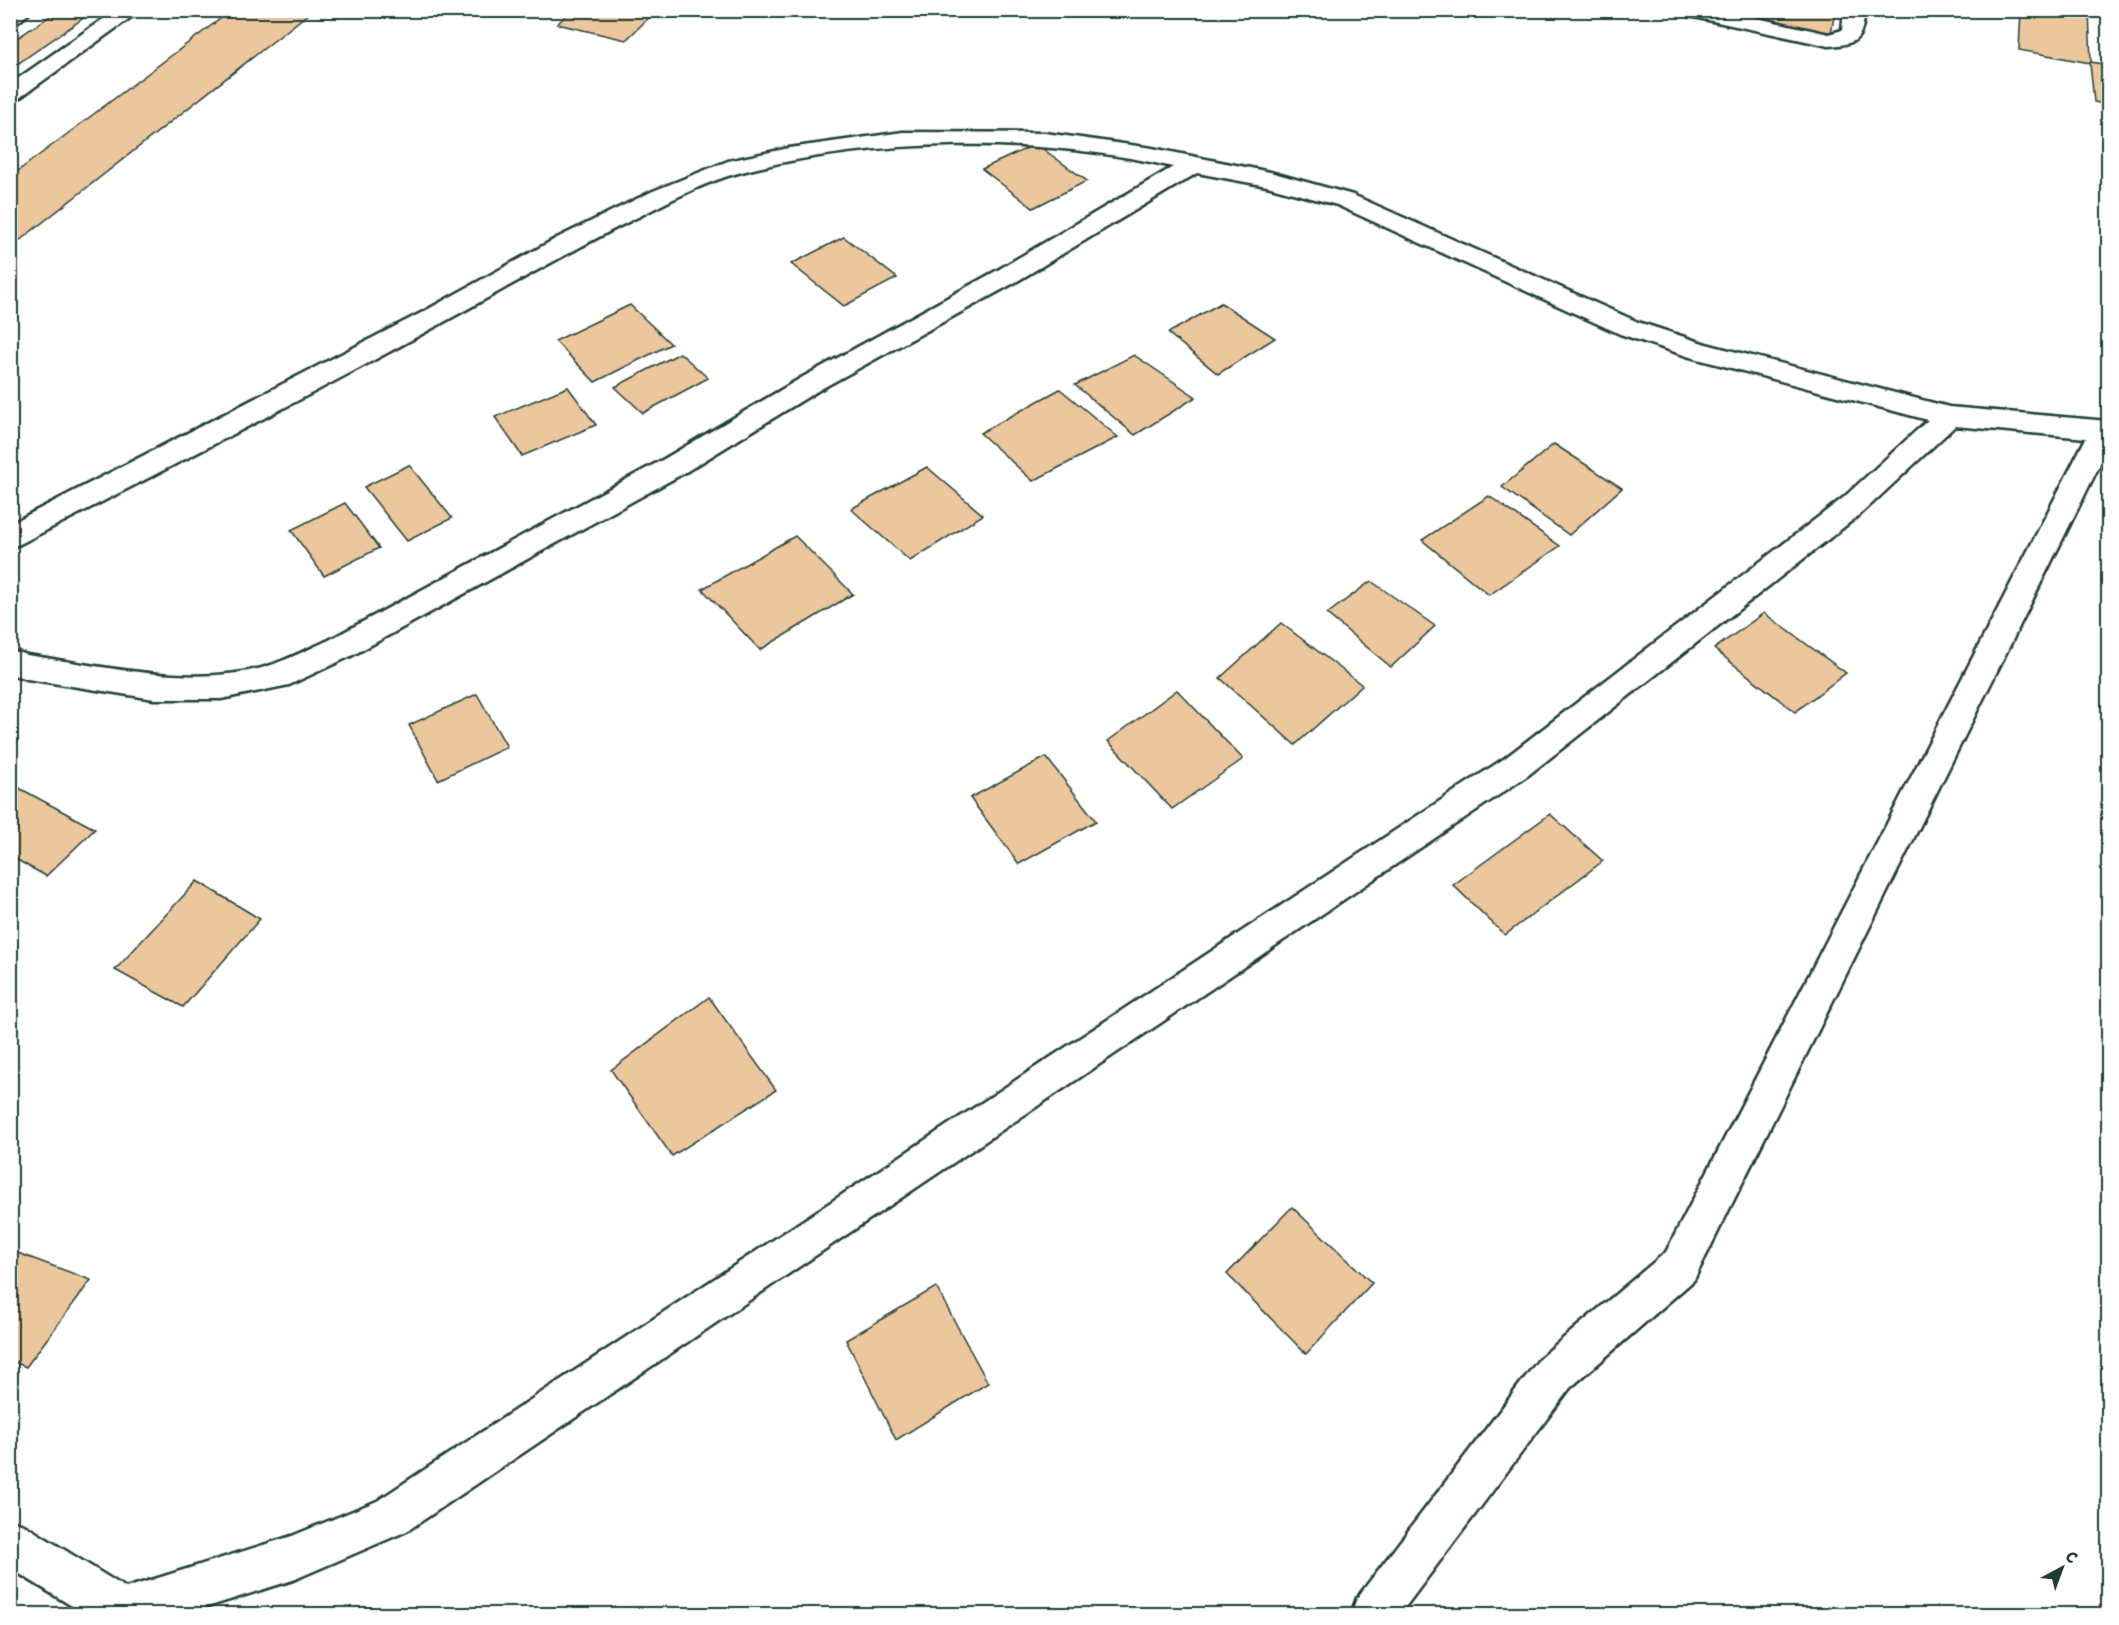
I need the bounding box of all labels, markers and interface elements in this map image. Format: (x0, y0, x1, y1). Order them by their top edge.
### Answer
north arrow (2032, 1538, 2092, 1598)
text: С (2061, 1546, 2082, 1568)

